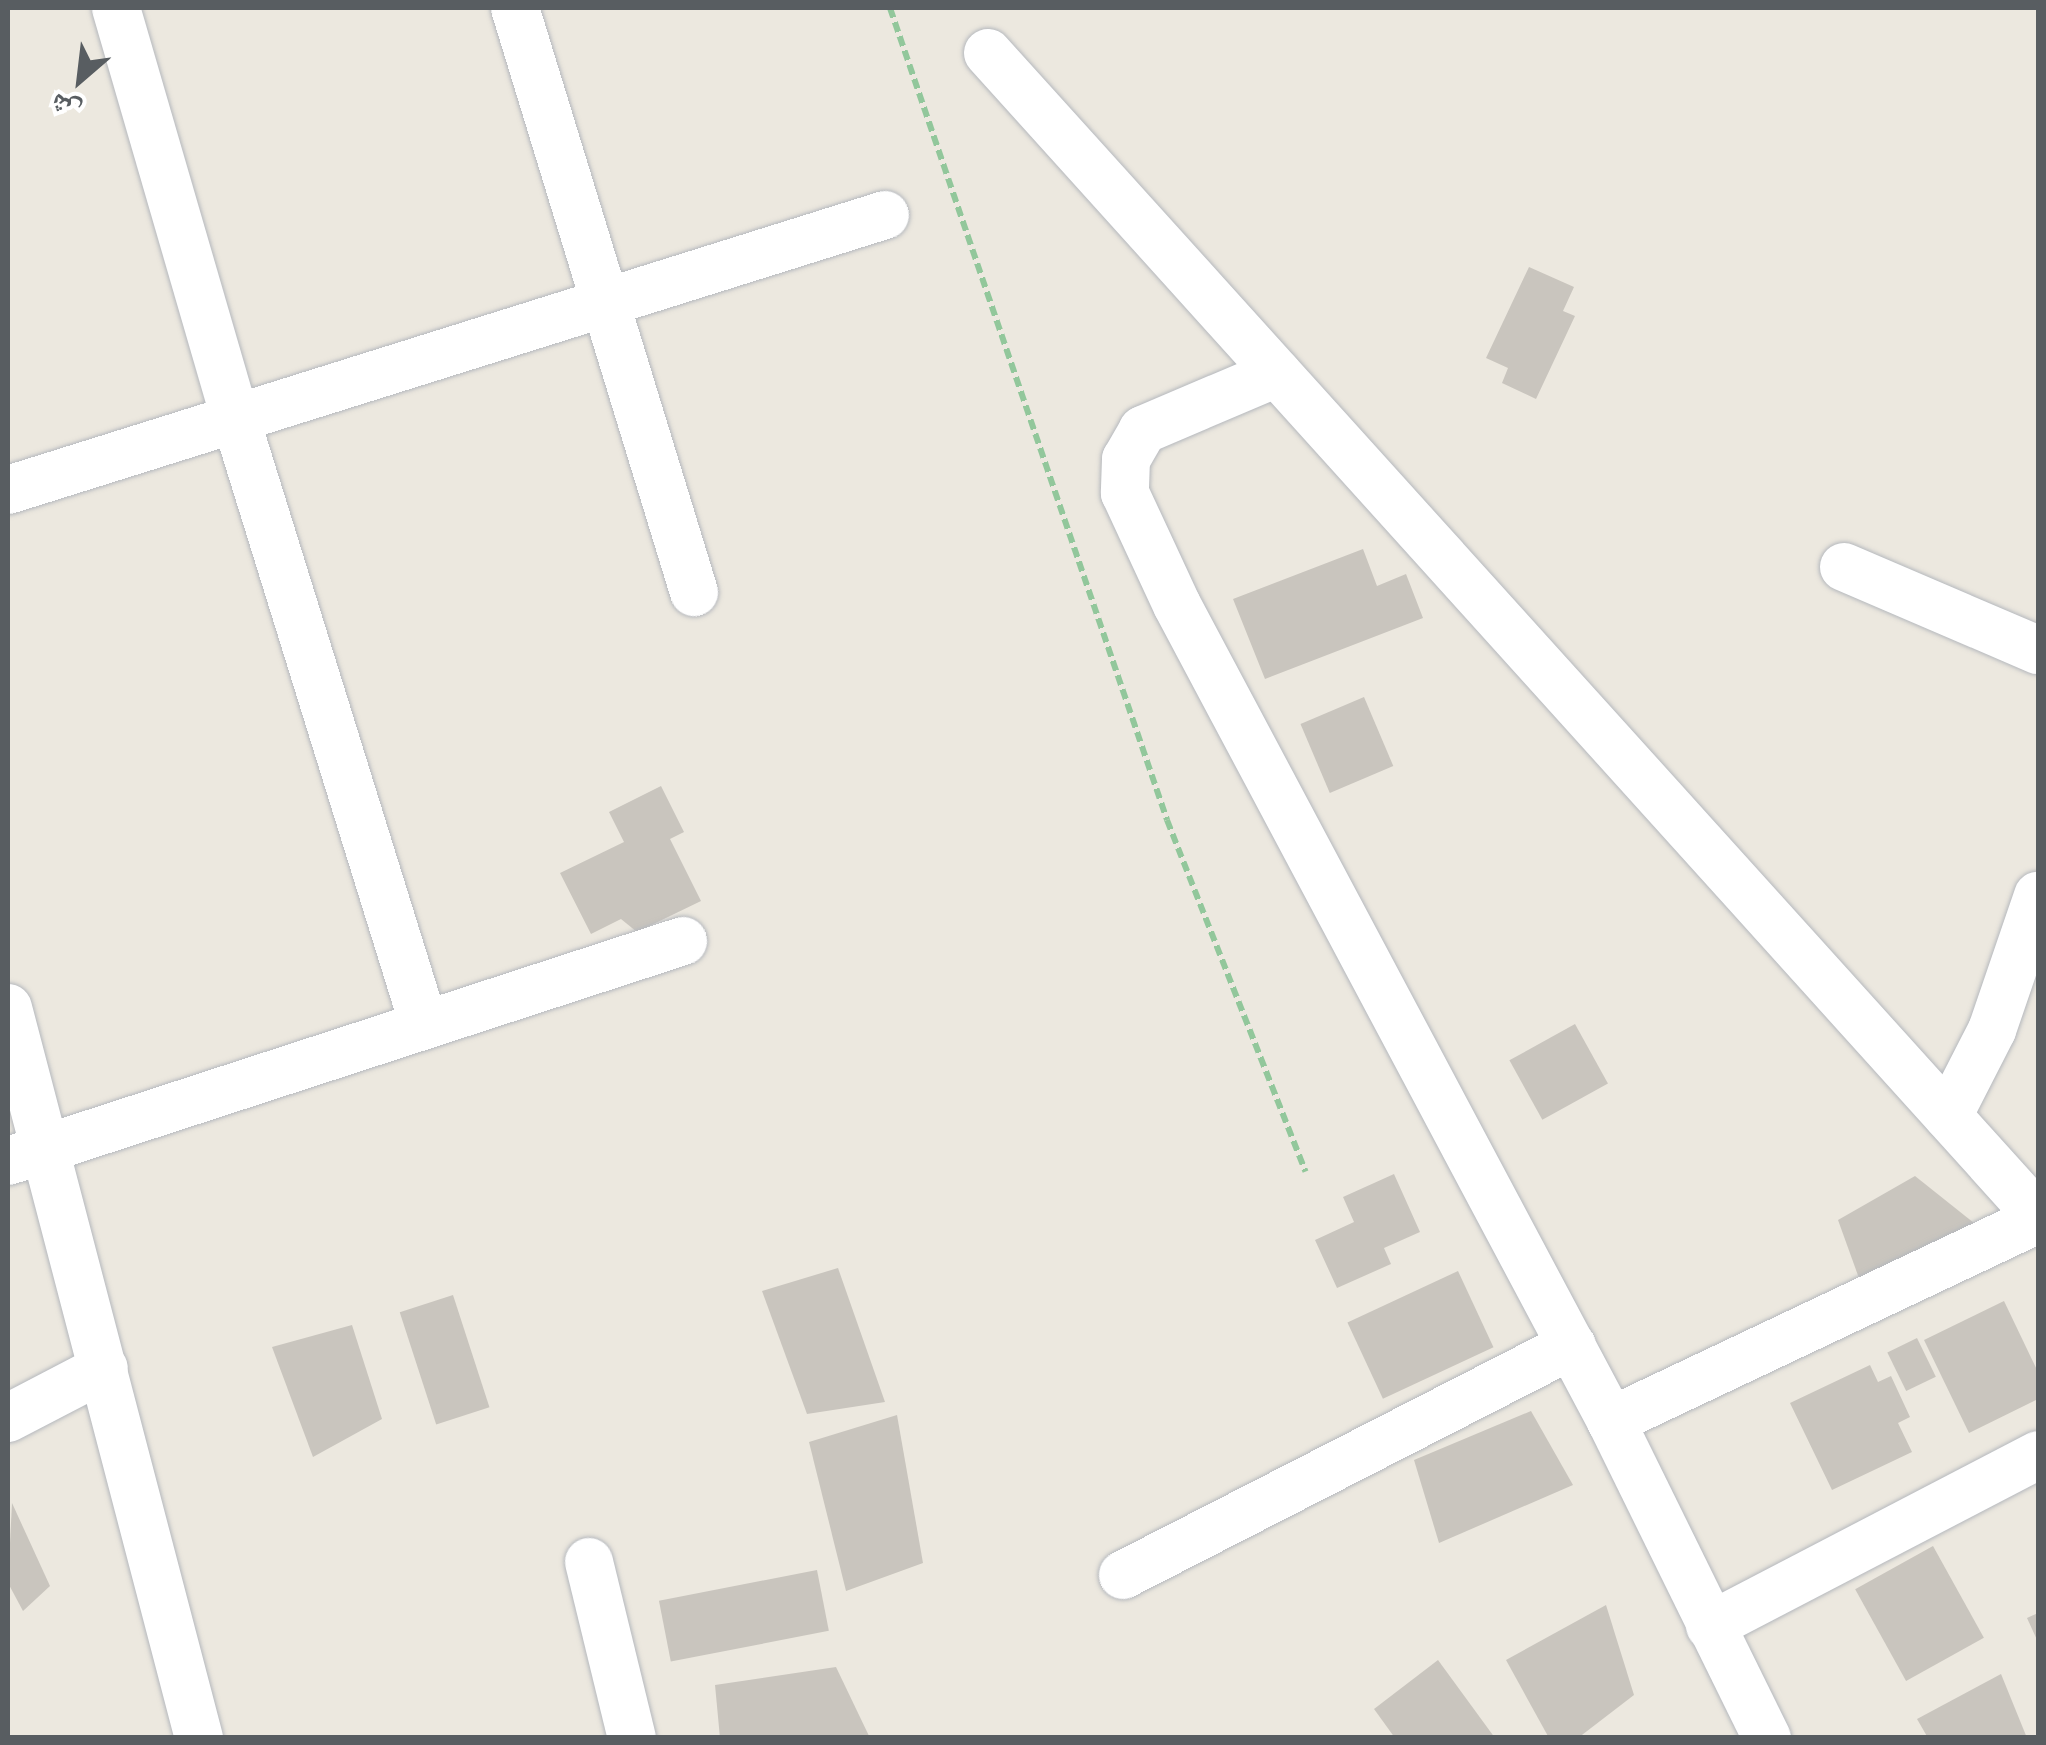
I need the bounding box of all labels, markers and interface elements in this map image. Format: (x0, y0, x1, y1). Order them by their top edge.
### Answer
north arrow (30, 30, 130, 130)
text: ش (46, 87, 86, 126)

